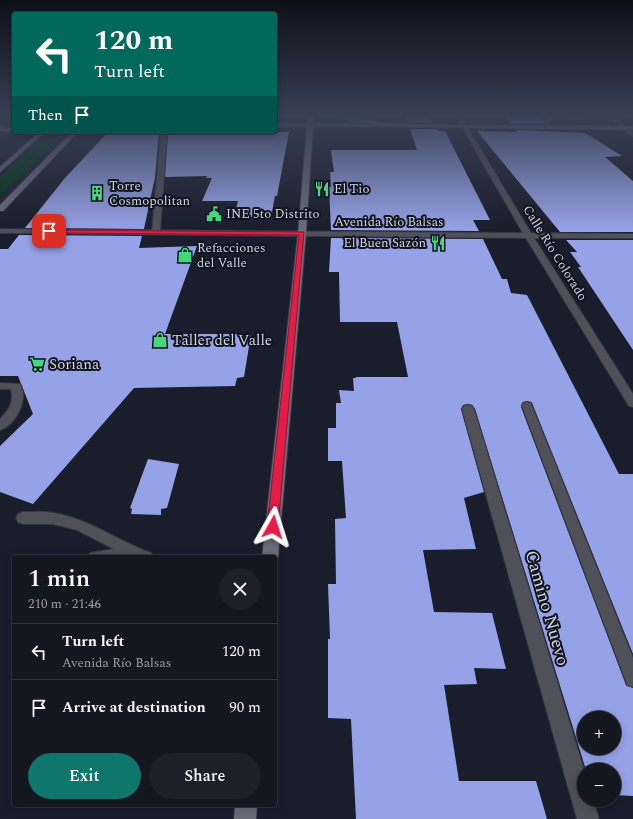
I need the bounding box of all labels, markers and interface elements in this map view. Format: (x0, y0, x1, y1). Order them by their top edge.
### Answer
text: 120 m (94, 19, 173, 62)
icon: left (28, 28, 80, 80)
text: Turn left (94, 58, 165, 85)
text: Then (28, 104, 63, 127)
icon: arrive (71, 104, 93, 126)
place label: Torre Cosmopolitan (109, 176, 191, 211)
place label: El Tio (334, 179, 369, 199)
restaurant icon: El Tio (313, 180, 331, 198)
building icon: Torre Cosmopolitan (88, 184, 106, 202)
street label: Calle Río Colorado (518, 201, 592, 305)
place label: INE 5to Distrito (226, 204, 320, 224)
public building icon: INE 5to Distrito (205, 205, 223, 223)
street label: Avenida Río Balsas (334, 212, 444, 232)
pin (32, 214, 66, 248)
icon: arrive (38, 220, 60, 242)
place label: El Buen Sazón (343, 233, 426, 253)
restaurant icon: El Buen Sazón (429, 234, 447, 252)
place label: Refacciones del Valle (197, 238, 266, 273)
shop icon: Refacciones del Valle (176, 246, 194, 264)
place label: Taller del Valle (172, 329, 272, 352)
shop icon: Taller del Valle (151, 331, 169, 349)
place label: Soriana (49, 353, 100, 376)
supermarket icon: Soriana (28, 355, 46, 373)
position arrow (252, 506, 294, 548)
street label: Camino Nuevo (518, 547, 576, 669)
text: 1 min (28, 561, 90, 597)
button: close (219, 568, 261, 610)
text: 210 m · 21:46 (28, 594, 101, 614)
text: Turn left (62, 630, 124, 653)
text: 120 m (222, 640, 261, 663)
icon: left (28, 641, 50, 663)
text: Avenida Río Balsas (62, 653, 171, 673)
text: Arrive at destination (62, 696, 206, 719)
text: 90 m (229, 696, 261, 719)
icon: arrive (28, 697, 50, 719)
map controls (577, 711, 621, 807)
button: + (577, 711, 621, 755)
button: Exit (28, 753, 141, 799)
button: Share (149, 753, 261, 799)
button: − (577, 763, 621, 807)

